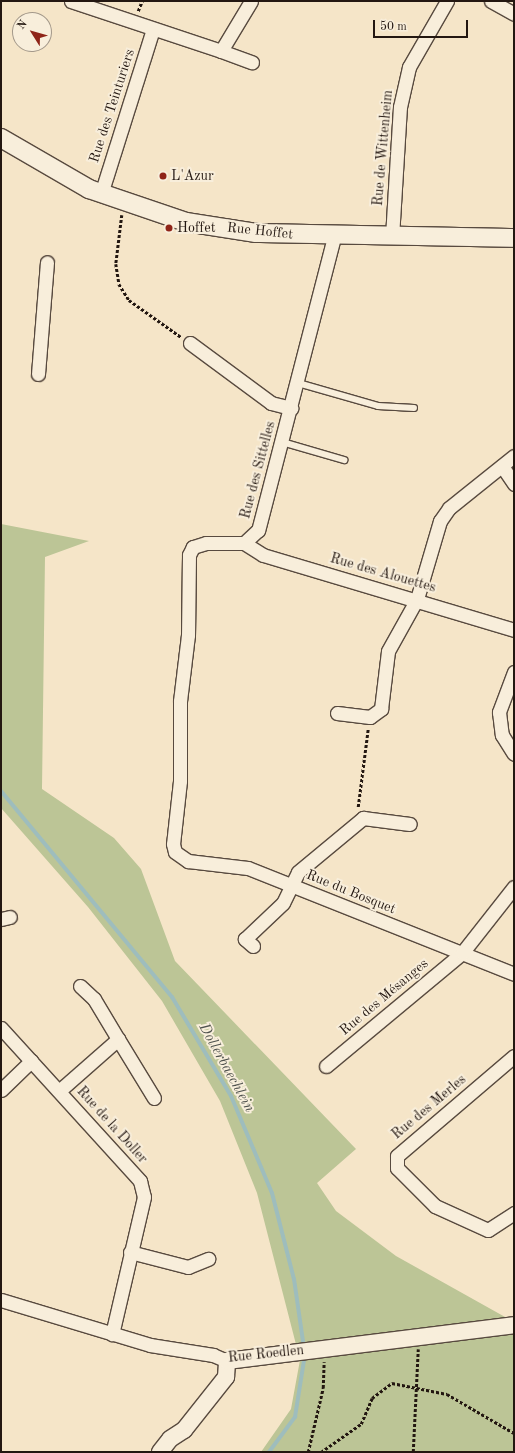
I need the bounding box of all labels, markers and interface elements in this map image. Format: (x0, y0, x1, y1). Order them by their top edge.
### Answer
north arrow (12, 12, 52, 52)
scale bar (375, 12, 470, 38)
text: N (16, 18, 30, 32)
text: 50 m (380, 21, 407, 33)
street label: Rue des Teinturiers (86, 47, 138, 165)
street label: Rue de Wittenheim (370, 89, 396, 207)
place label: L'Azur (171, 168, 214, 184)
marker: L'Azur (158, 171, 168, 181)
street label: Rue Hoffet (226, 219, 294, 243)
place label: Hoffet (177, 220, 216, 236)
marker: Hoffet (164, 223, 174, 233)
street label: Rue des Sittelles (237, 419, 279, 521)
street label: Rue des Alouettes (328, 550, 438, 596)
street label: Rue du Bosquet (304, 866, 398, 918)
street label: Rue des Mésanges (336, 955, 432, 1039)
water label: Dollerbaechlein (194, 1020, 258, 1116)
street label: Rue des Merles (388, 1071, 470, 1143)
street label: Rue de la Doller (73, 1083, 151, 1167)
street label: Rue Roedlen (227, 1342, 305, 1366)

